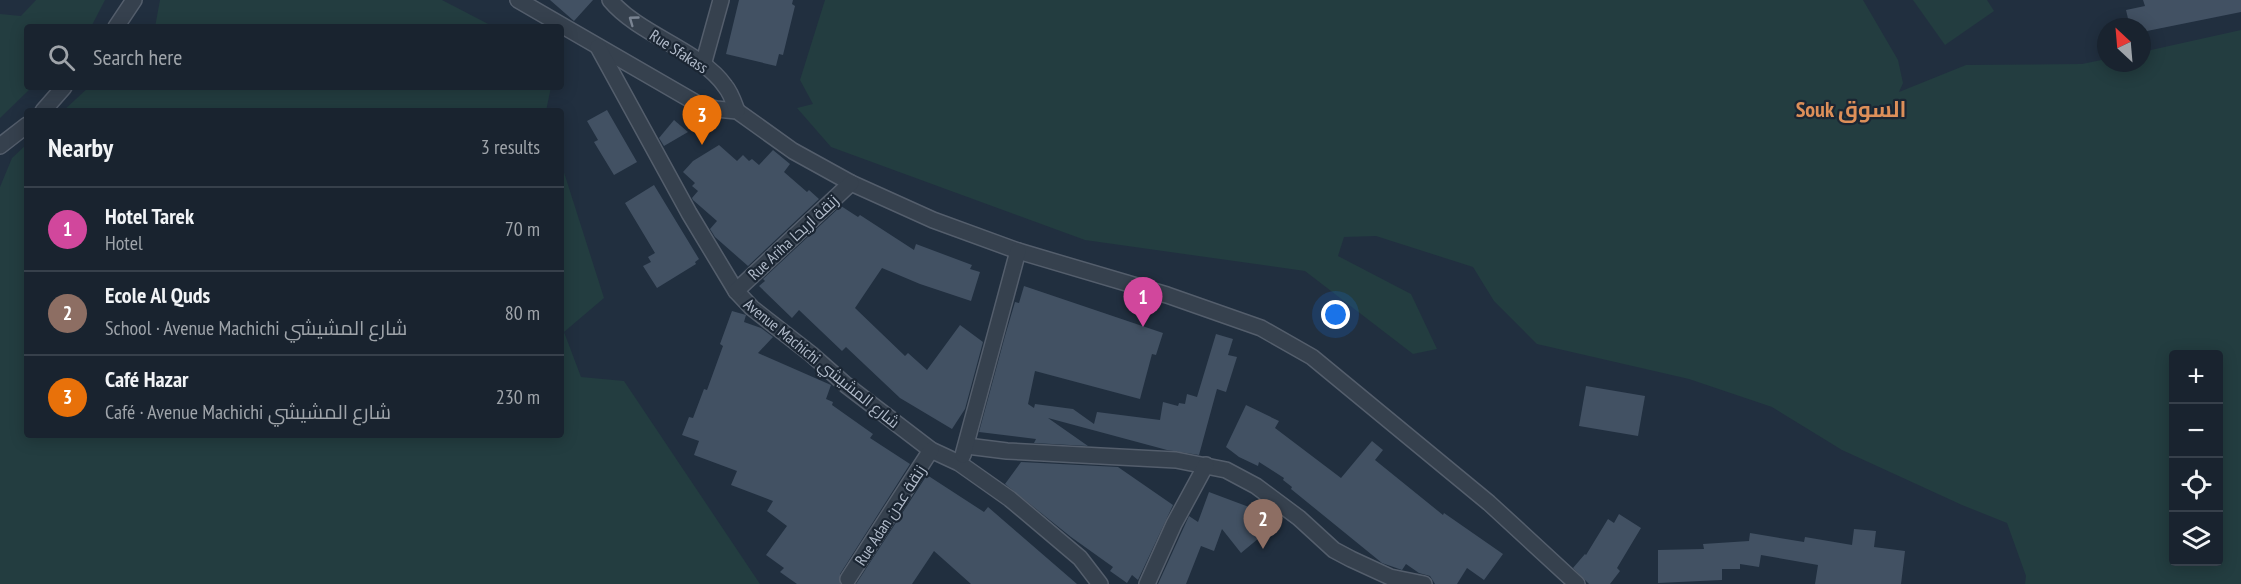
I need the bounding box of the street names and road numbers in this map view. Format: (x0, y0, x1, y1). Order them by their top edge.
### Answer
street label: Rue Sfakass (646, 25, 712, 77)
street label: Rue Ariha زنقة اريحا (744, 190, 842, 284)
street label: Avenue Machichi شارع المشيشي (738, 294, 904, 434)
street label: Rue Adan زنقة عدن (850, 461, 931, 569)

